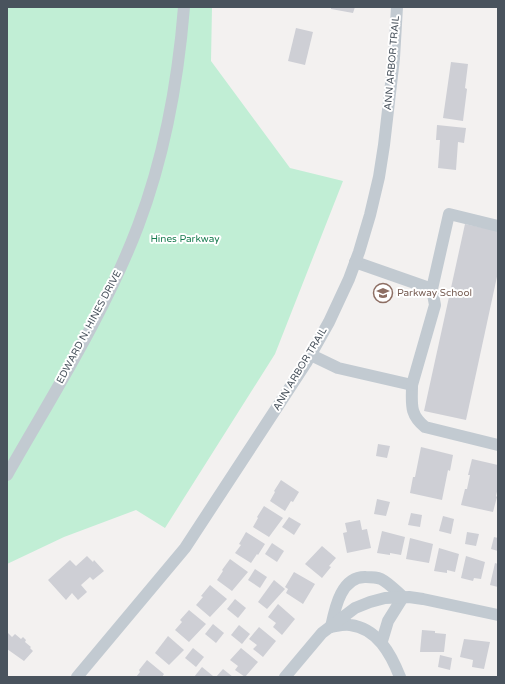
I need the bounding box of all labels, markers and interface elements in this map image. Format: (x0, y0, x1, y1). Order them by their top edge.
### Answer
street label: ANN ARBOR TRAIL (382, 15, 402, 111)
park label: Hines Parkway (150, 233, 220, 245)
street label: EDWARD N. HINES DRIVE (54, 268, 124, 386)
school or university icon: Parkway School (372, 282, 394, 304)
place label: Parkway School (397, 287, 472, 299)
street label: ANN ARBOR TRAIL (270, 325, 330, 413)

